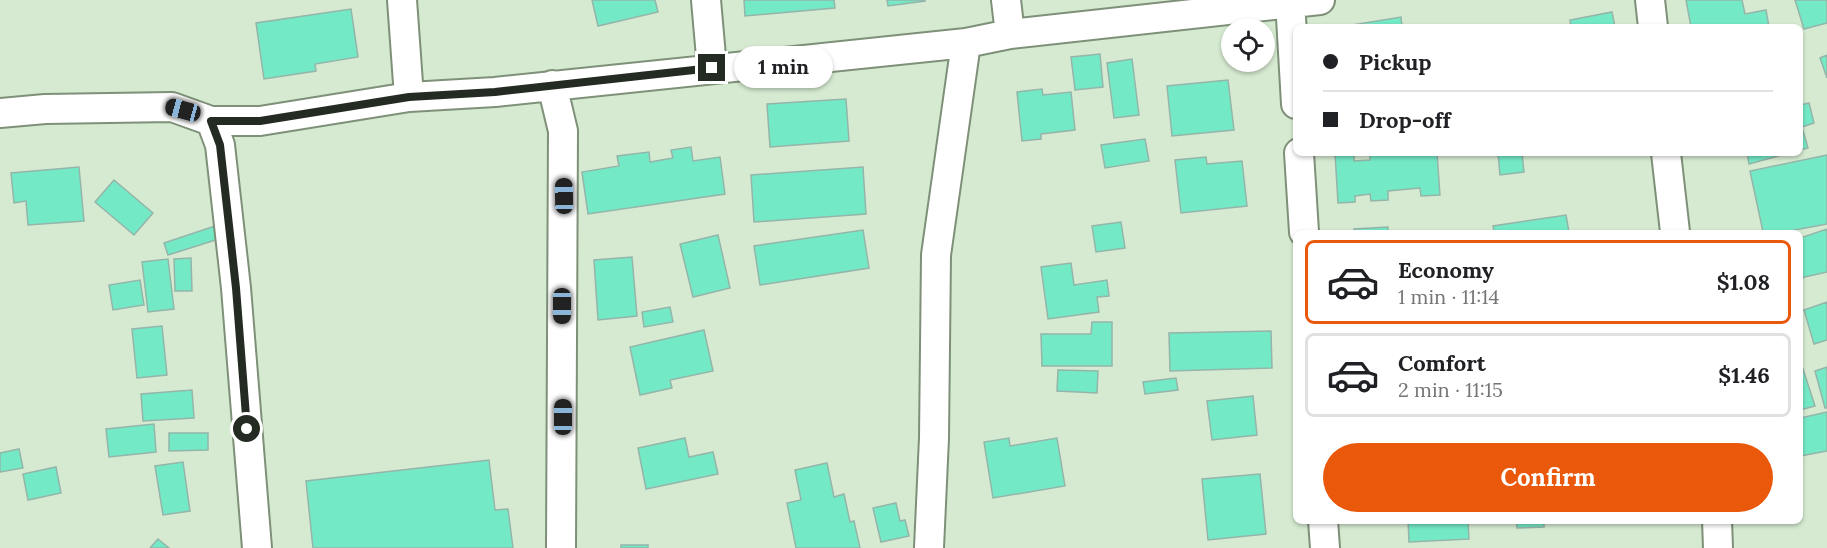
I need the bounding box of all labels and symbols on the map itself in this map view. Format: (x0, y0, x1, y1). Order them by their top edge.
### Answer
callout: 1 min (733, 47, 832, 89)
route end (698, 54, 725, 81)
car (163, 97, 203, 123)
car (555, 178, 573, 214)
car (553, 288, 571, 324)
car (554, 399, 572, 435)
route start (233, 415, 260, 442)

